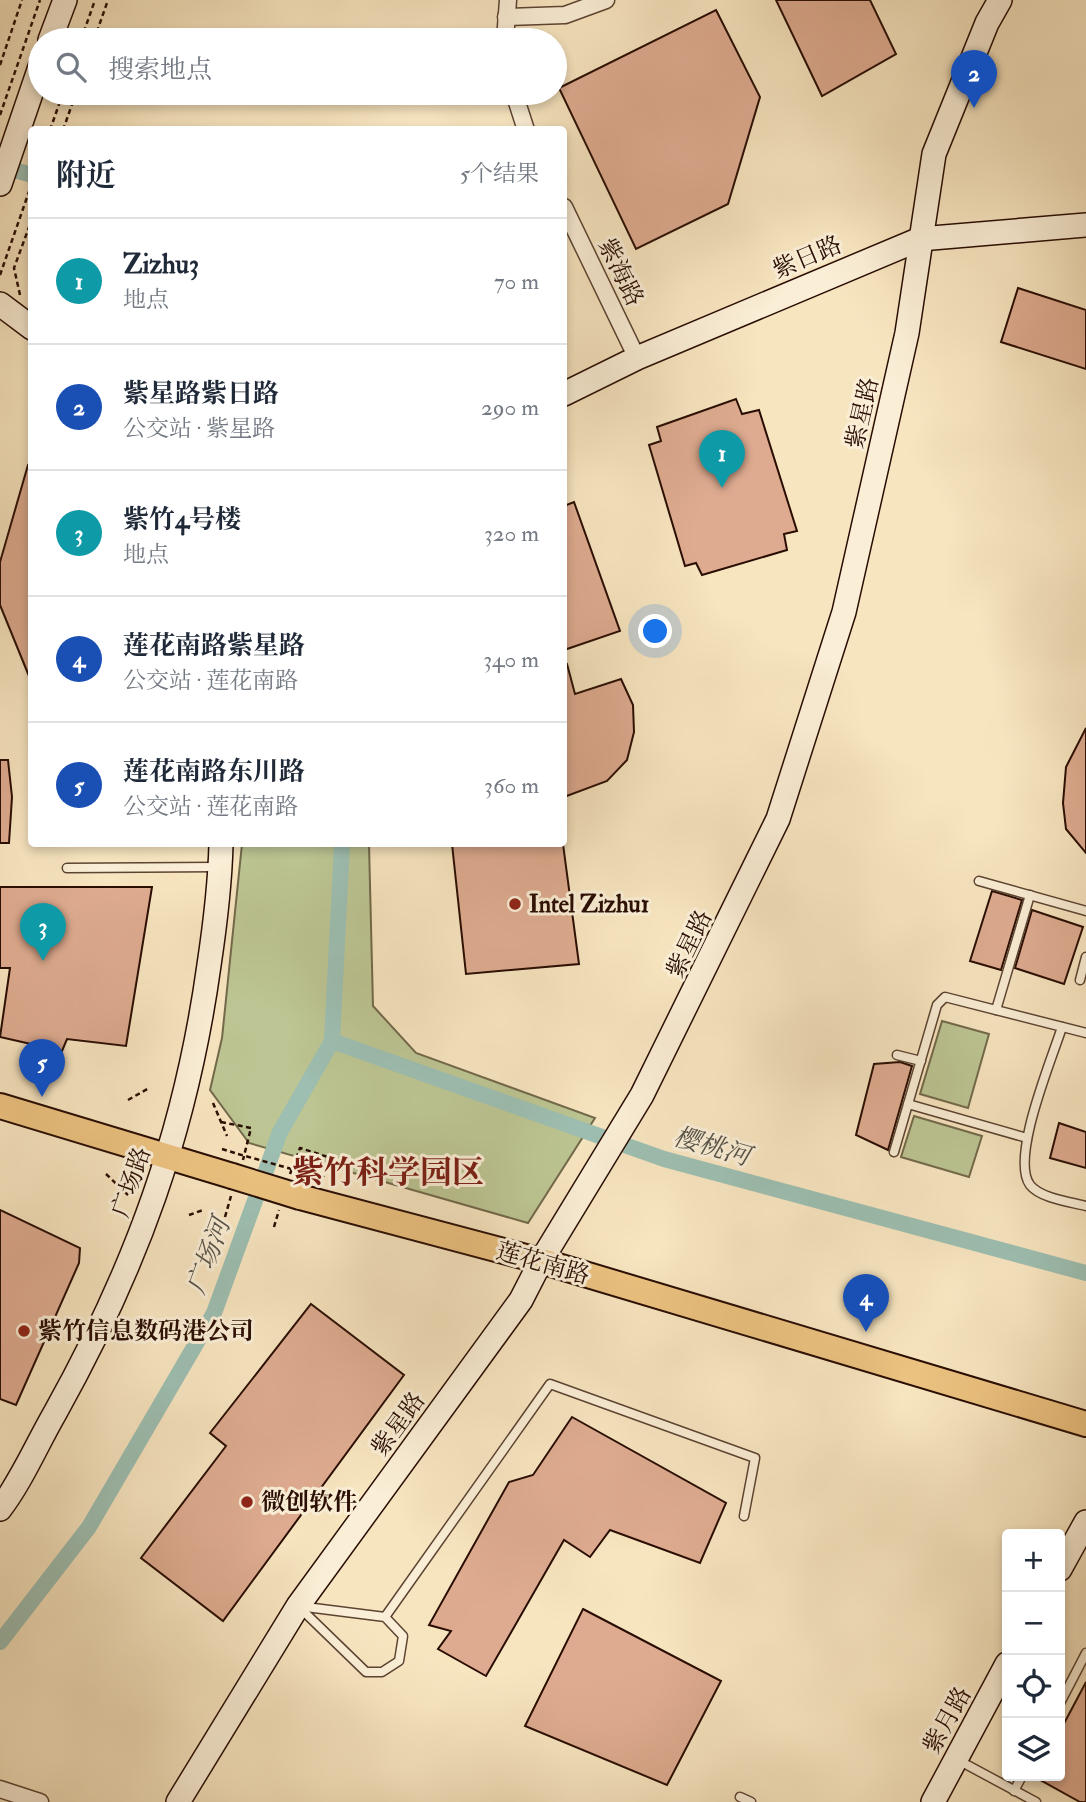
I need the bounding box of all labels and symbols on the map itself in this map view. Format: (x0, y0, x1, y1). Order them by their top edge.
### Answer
pin: 2 (951, 50, 997, 108)
street label: 紫日路 (768, 229, 846, 286)
street label: 紫海路 (591, 233, 650, 311)
street label: 紫星路 (839, 375, 886, 452)
pin: 1 (699, 430, 745, 488)
your location (638, 614, 672, 648)
place label: Intel Zizhu1 (529, 889, 649, 920)
marker: Intel Zizhu1 (507, 896, 523, 912)
pin: 3 (20, 903, 66, 961)
street label: 紫星路 (660, 905, 719, 983)
pin: 5 (19, 1039, 65, 1097)
water label: 樱桃河 (670, 1121, 757, 1174)
street label: 广场路 (105, 1143, 158, 1221)
district label: 紫竹科学园区 (292, 1153, 484, 1193)
water label: 广场河 (181, 1210, 239, 1298)
street label: 莲花南路 (492, 1235, 593, 1292)
pin: 4 (843, 1274, 889, 1332)
place label: 紫竹信息数码港公司 (38, 1316, 254, 1347)
marker: 紫竹信息数码港公司 (16, 1323, 32, 1339)
street label: 紫星路 (365, 1386, 432, 1463)
place label: 微创软件 (261, 1487, 357, 1518)
marker: 微创软件 (239, 1494, 255, 1510)
street label: 紫月路 (916, 1681, 978, 1759)

